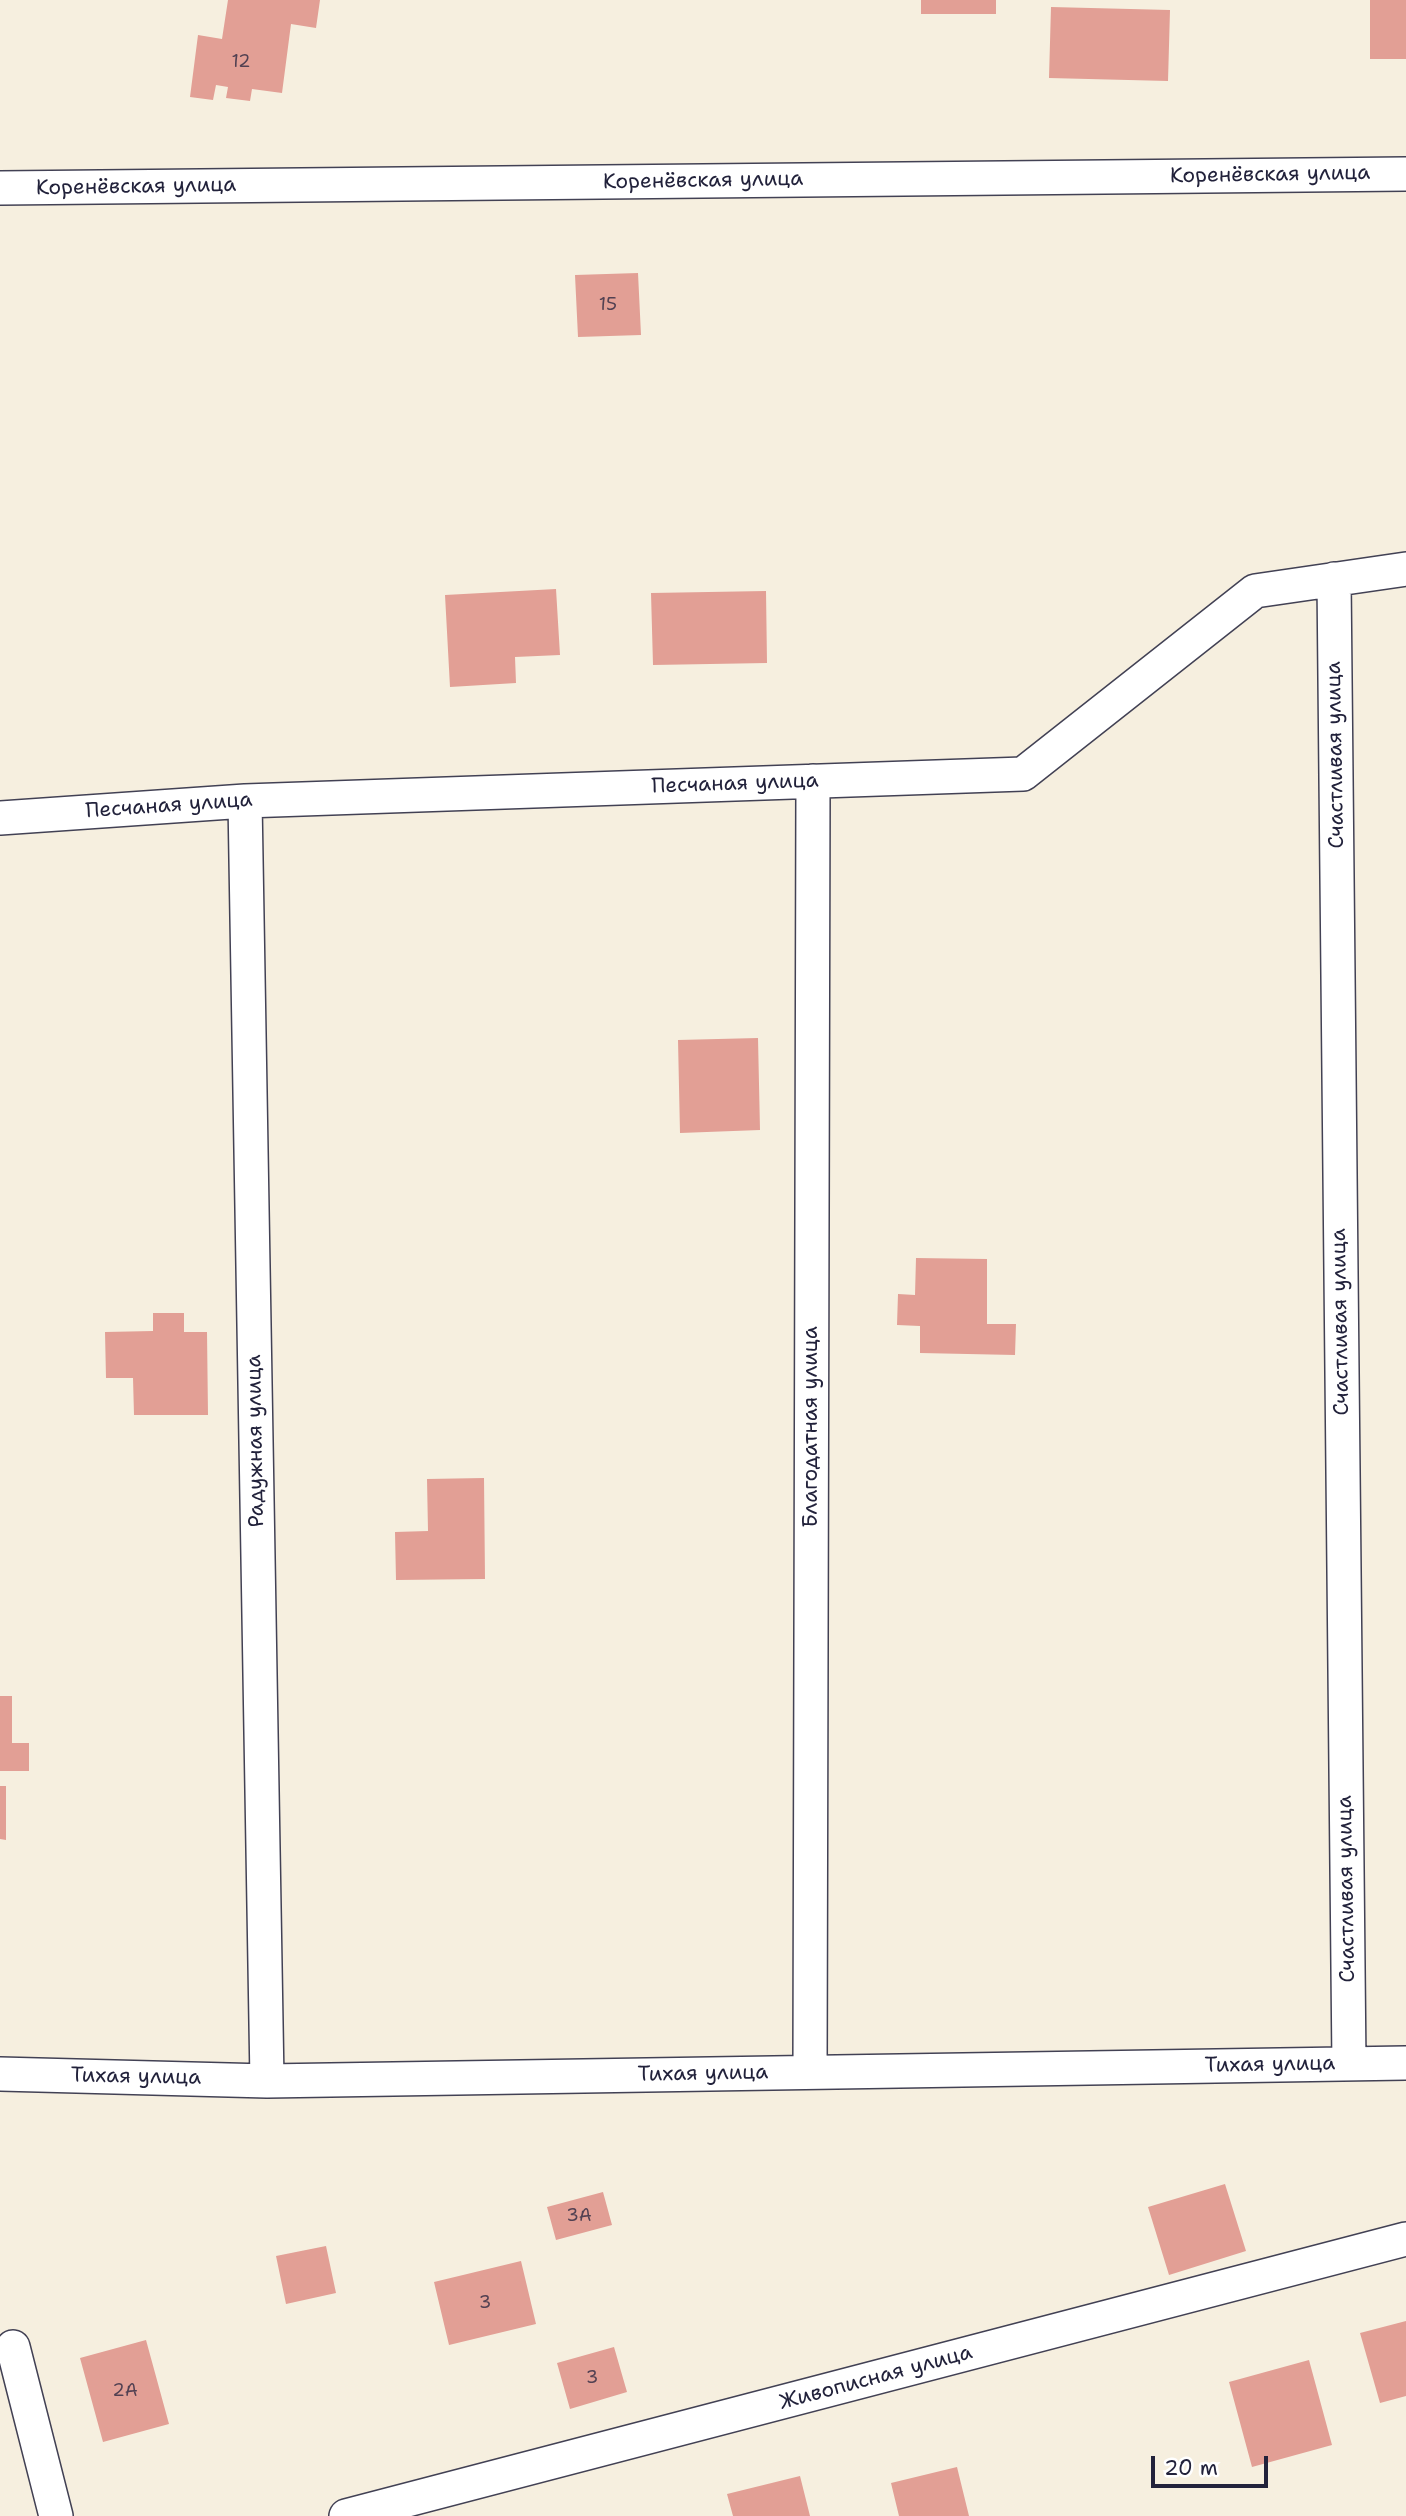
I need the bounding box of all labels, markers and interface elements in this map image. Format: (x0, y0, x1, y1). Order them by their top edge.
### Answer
house number: 12 (231, 51, 251, 73)
street label: Коренёвская улица (1170, 161, 1370, 189)
street label: Коренёвская улица (603, 167, 803, 195)
street label: Коренёвская улица (36, 173, 236, 201)
house number: 15 (599, 294, 617, 316)
street label: Счастливая улица (1322, 661, 1350, 849)
street label: Песчаная улица (651, 768, 819, 800)
street label: Песчаная улица (85, 788, 253, 824)
street label: Счастливая улица (1327, 1228, 1355, 1416)
street label: Благодатная улица (799, 1326, 825, 1528)
street label: Радужная улица (242, 1354, 270, 1528)
street label: Счастливая улица (1333, 1795, 1361, 1983)
street label: Тихая улица (1205, 2051, 1335, 2079)
street label: Тихая улица (638, 2060, 768, 2088)
street label: Тихая улица (71, 2063, 201, 2091)
house number: 3А (566, 2205, 592, 2227)
house number: 3 (479, 2292, 491, 2314)
street label: Живописная улица (777, 2340, 975, 2416)
house number: 3 (586, 2367, 598, 2389)
house number: 2А (112, 2380, 138, 2402)
scale bar (1154, 2442, 1271, 2486)
text: 20 m (1164, 2454, 1218, 2482)

